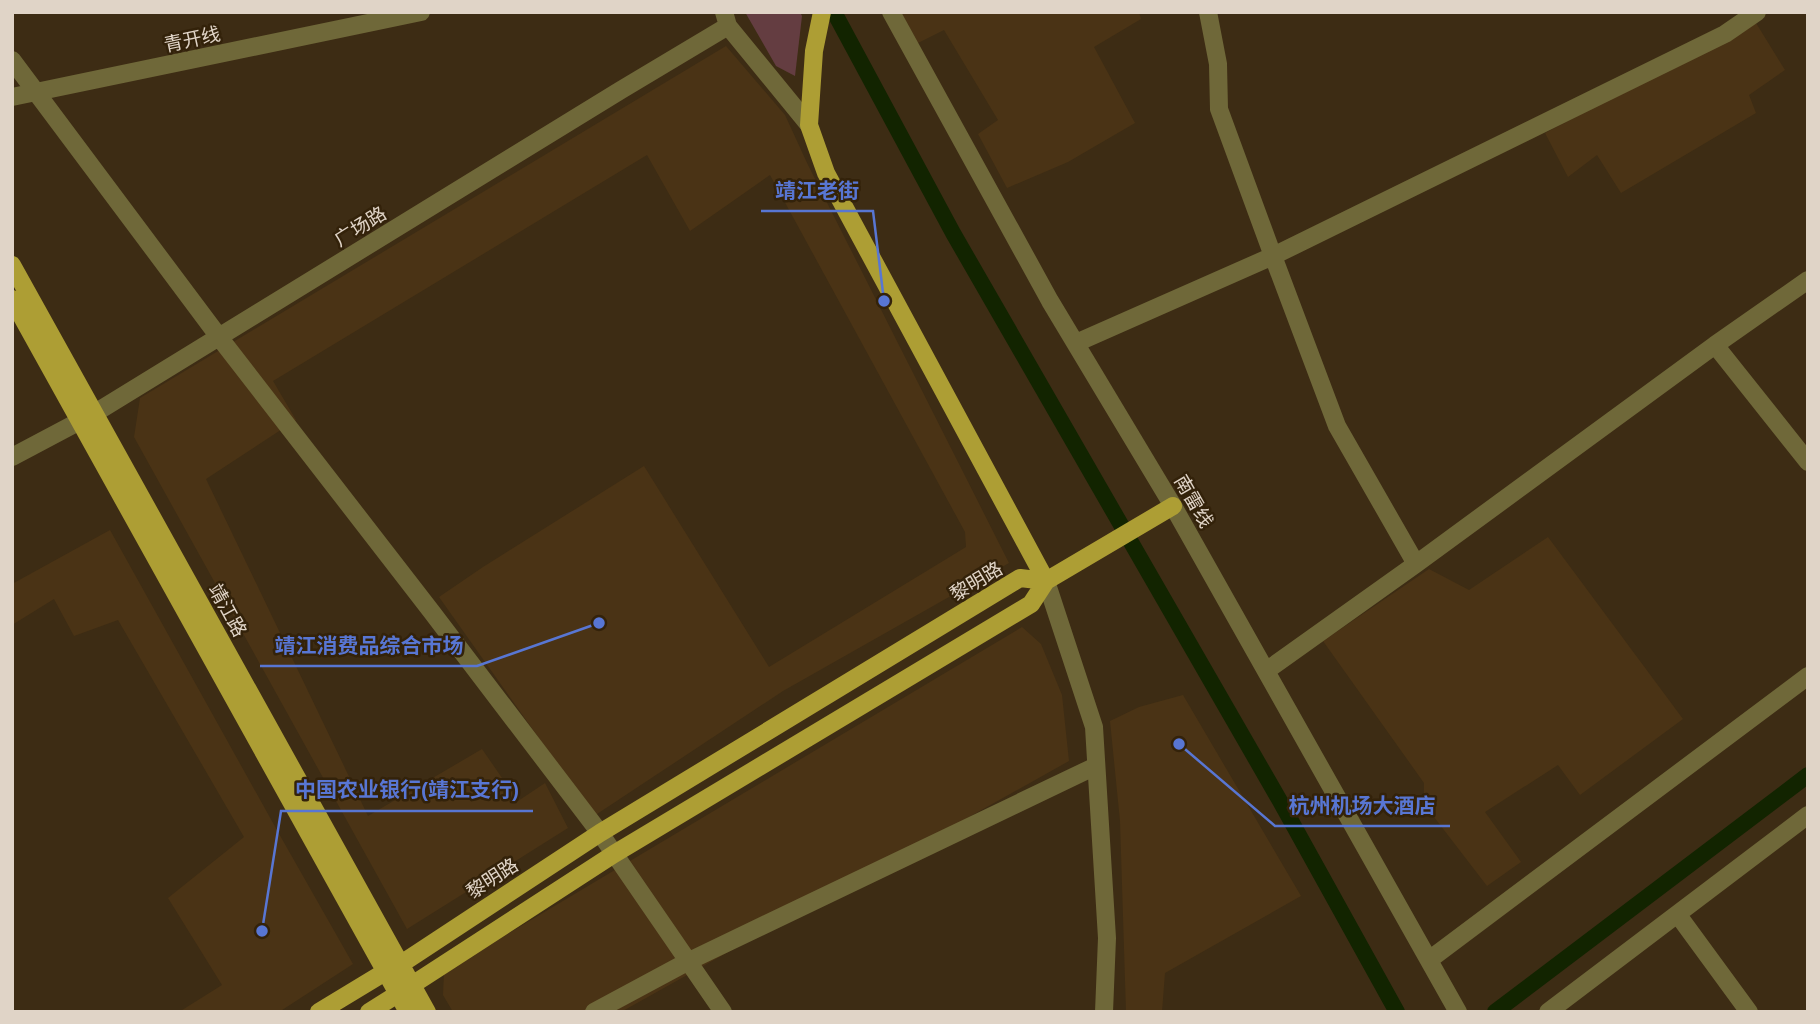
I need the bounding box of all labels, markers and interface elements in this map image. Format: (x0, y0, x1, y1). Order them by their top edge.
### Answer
street label: 青开线 (162, 23, 222, 56)
callout: 靖江老街 (761, 169, 873, 211)
text: 靖江老街 (775, 179, 859, 202)
street label: 广场路 (331, 202, 390, 250)
street label: 南雷线 (1170, 471, 1217, 531)
street label: 黎明路 (946, 558, 1006, 605)
street label: 靖江路 (205, 580, 251, 640)
callout: 靖江消费品综合市场 (260, 624, 477, 666)
text: 靖江消费品综合市场 (275, 634, 464, 657)
callout: 中国农业银行(靖江支行) (281, 769, 533, 811)
text: 中国农业银行(靖江支行) (295, 778, 519, 801)
callout: 杭州机场大酒店 (1275, 784, 1450, 826)
text: 杭州机场大酒店 (1289, 794, 1436, 817)
street label: 黎明路 (463, 854, 522, 903)

